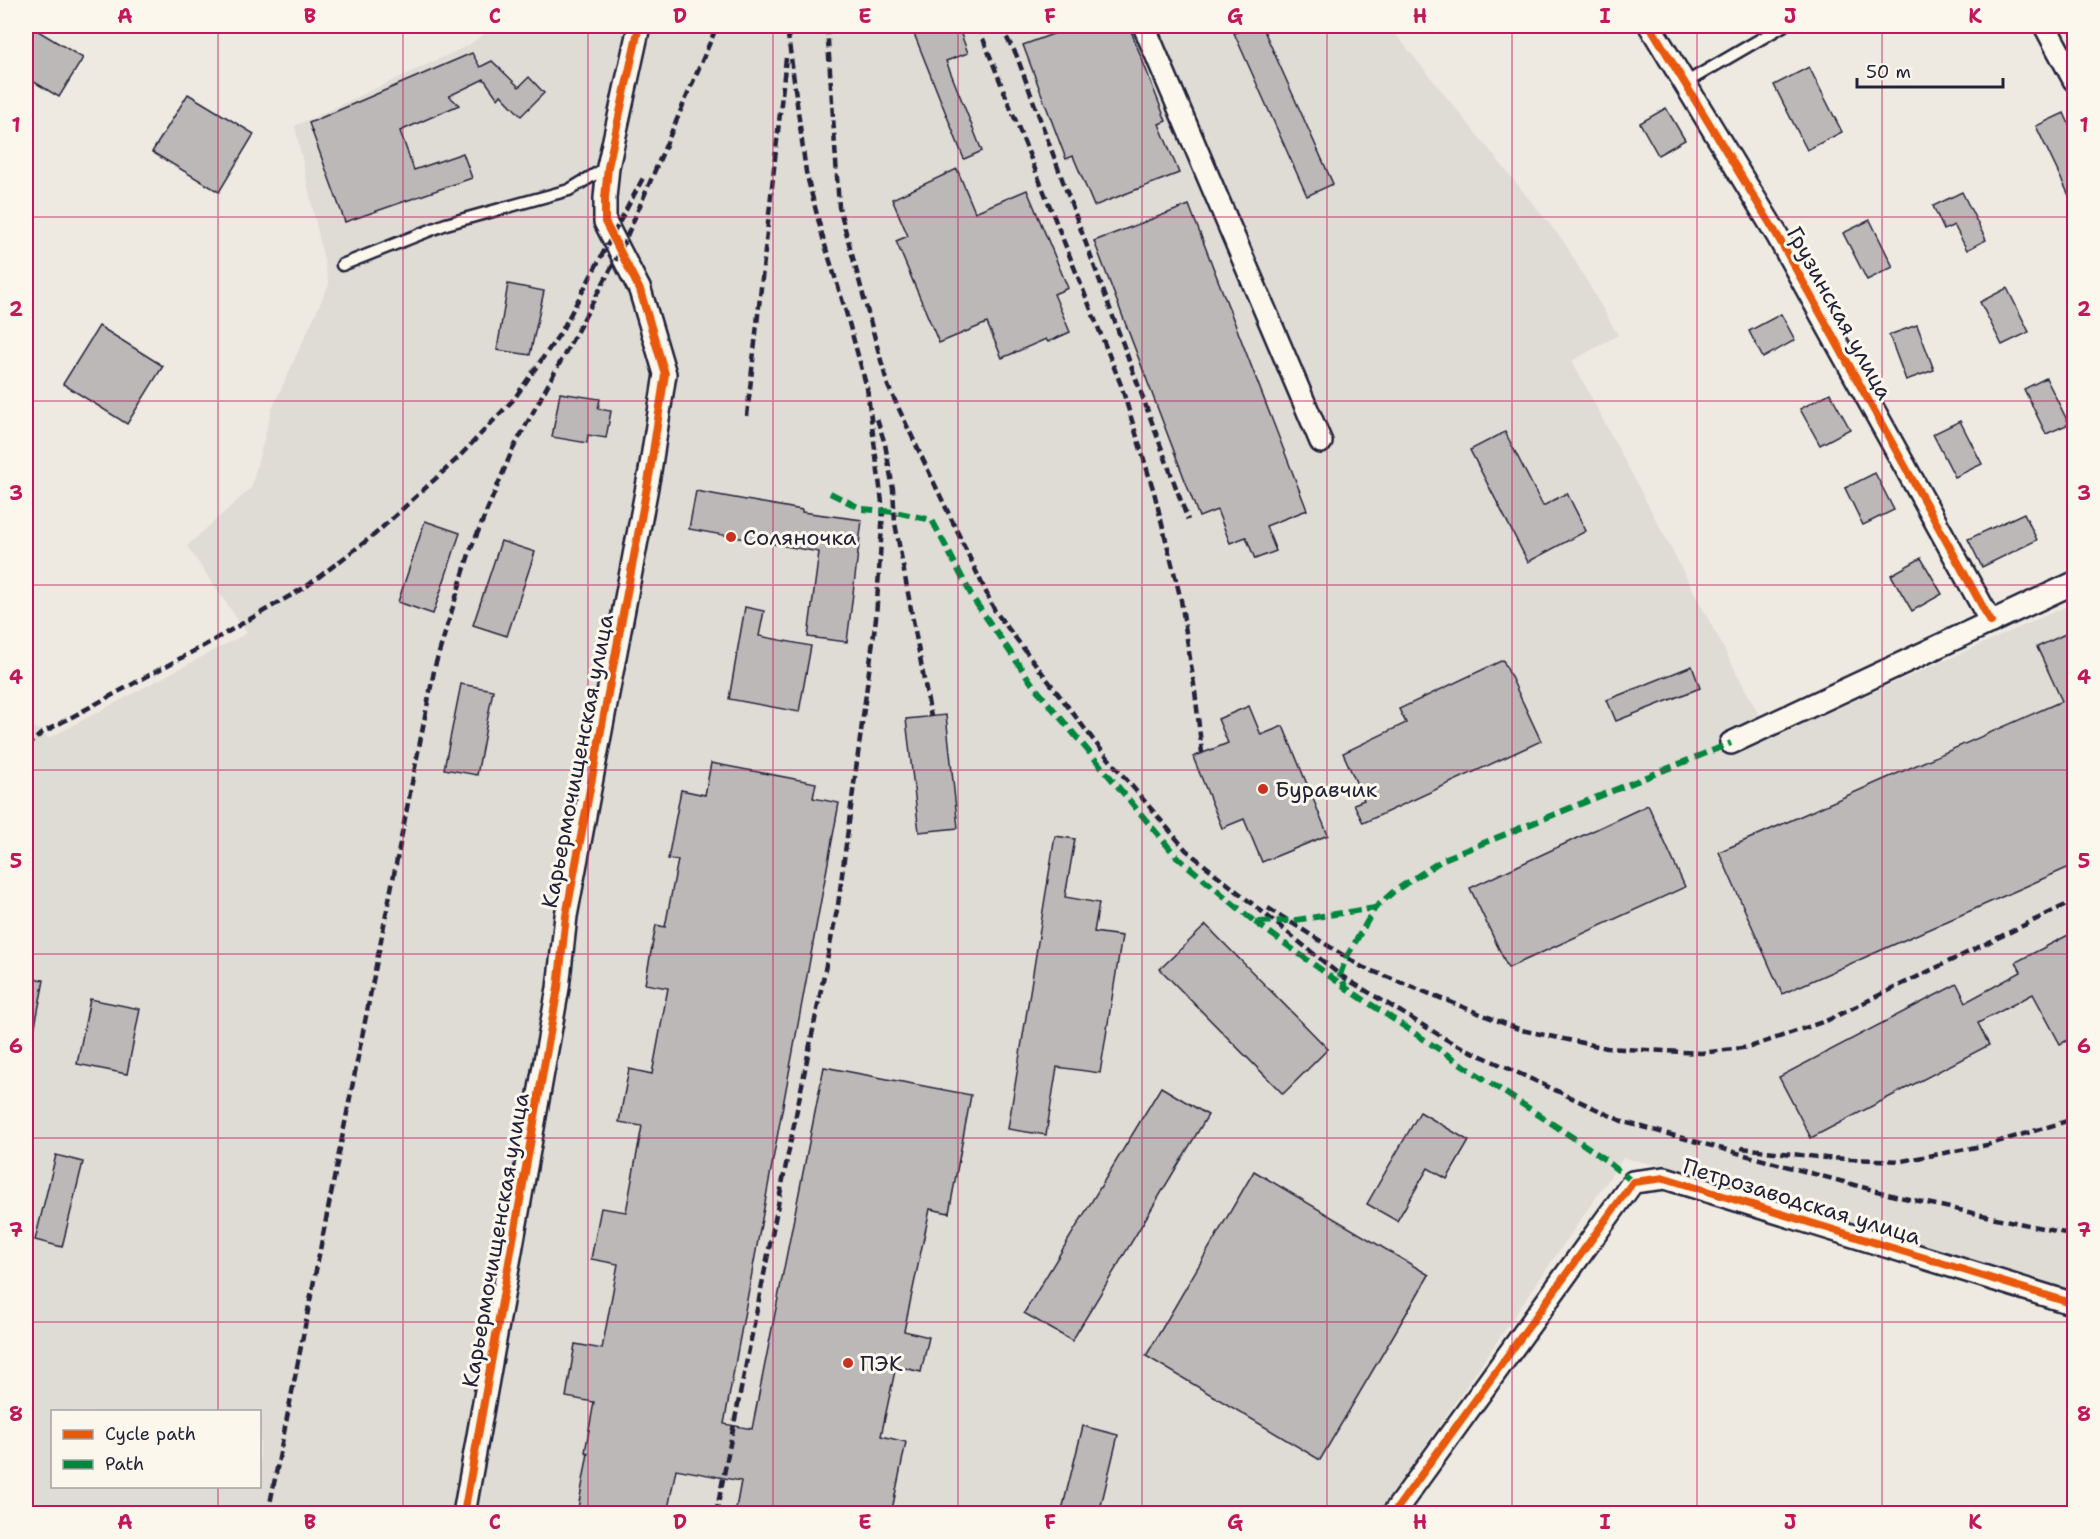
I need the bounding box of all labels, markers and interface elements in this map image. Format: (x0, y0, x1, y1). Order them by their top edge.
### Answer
text: A (117, 3, 133, 29)
text: B (304, 3, 316, 29)
text: C (489, 3, 501, 29)
text: D (673, 3, 687, 29)
text: E (858, 3, 872, 29)
text: F (1044, 3, 1056, 29)
text: G (1227, 3, 1243, 29)
text: H (1413, 3, 1427, 29)
text: I (1599, 3, 1611, 29)
text: J (1784, 3, 1797, 29)
text: K (1968, 3, 1982, 29)
scale bar (1857, 51, 2002, 89)
text: 50 m (1866, 60, 1911, 84)
text: 1 (11, 112, 21, 138)
text: 1 (2079, 112, 2089, 138)
street label: Грузинская улица (1780, 222, 1899, 405)
text: 2 (9, 296, 23, 322)
text: 2 (2077, 296, 2091, 322)
text: 3 (9, 480, 23, 506)
text: 3 (2077, 480, 2091, 506)
place label: Соляночка (743, 523, 857, 552)
marker: Соляночка (724, 530, 738, 544)
street label: Карьермочищенская улица (535, 611, 620, 910)
text: 4 (9, 664, 23, 690)
text: 4 (2077, 664, 2091, 690)
place label: Буравчик (1275, 775, 1378, 804)
marker: Буравчик (1256, 782, 1270, 796)
text: 5 (10, 848, 22, 874)
text: 5 (2078, 848, 2090, 874)
text: 6 (9, 1033, 23, 1059)
text: 6 (2077, 1033, 2091, 1059)
street label: Карьермочищенская улица (455, 1090, 536, 1390)
street label: Петрозаводская улица (1679, 1151, 1925, 1252)
text: 7 (9, 1217, 23, 1243)
text: 7 (2077, 1217, 2091, 1243)
place label: ПЭК (860, 1349, 903, 1378)
marker: ПЭК (841, 1356, 855, 1370)
text: 8 (9, 1401, 23, 1427)
text: 8 (2077, 1401, 2091, 1427)
legend (51, 1410, 261, 1488)
text: Cycle path (105, 1422, 196, 1446)
text: Path (105, 1452, 144, 1476)
text: A (117, 1509, 133, 1535)
text: B (304, 1509, 316, 1535)
text: C (489, 1509, 501, 1535)
text: D (673, 1509, 687, 1535)
text: E (858, 1509, 872, 1535)
text: F (1044, 1509, 1056, 1535)
text: G (1227, 1509, 1243, 1535)
text: H (1413, 1509, 1427, 1535)
text: I (1599, 1509, 1611, 1535)
text: J (1784, 1509, 1797, 1535)
text: K (1968, 1509, 1982, 1535)

